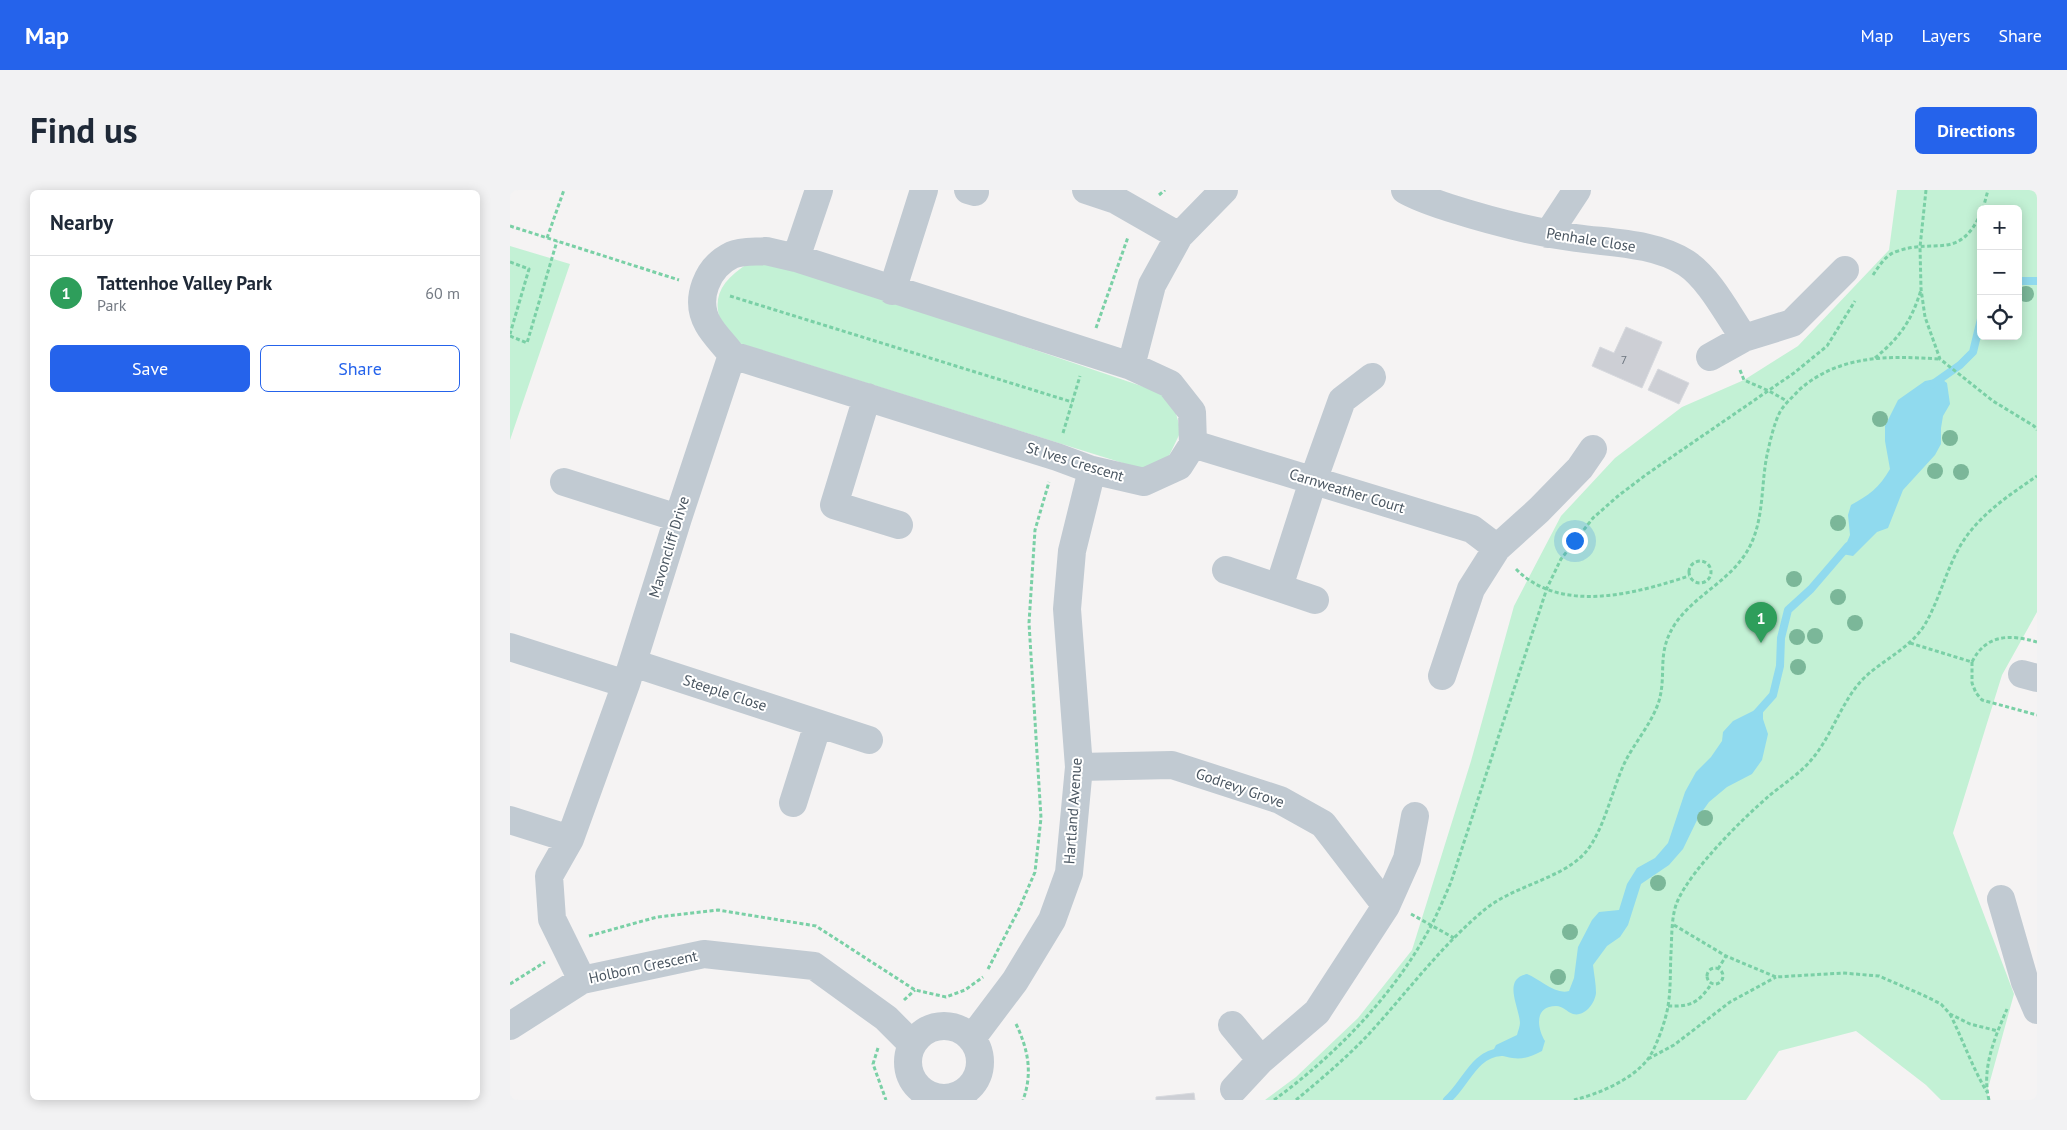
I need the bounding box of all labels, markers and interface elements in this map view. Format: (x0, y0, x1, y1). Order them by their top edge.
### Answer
text: Map (25, 20, 69, 51)
text: Map (1861, 24, 1893, 47)
text: Layers (1921, 24, 1970, 47)
text: Share (1998, 24, 2042, 47)
text: Find us (30, 107, 138, 153)
button: Directions (1915, 107, 2037, 154)
map controls (1977, 205, 2022, 340)
button: + (1977, 205, 2022, 250)
text: Nearby (50, 209, 113, 236)
street label: Penhale Close (1545, 223, 1637, 256)
button: − (1977, 250, 2022, 295)
text: Tattenhoe Valley Park (97, 271, 272, 295)
text: 1 (61, 283, 71, 303)
text: 60 m (425, 283, 460, 303)
text: Park (97, 295, 126, 315)
button: locate (1977, 295, 2022, 340)
button: Save (50, 345, 250, 392)
button: Share (260, 345, 460, 392)
house number: 7 (1621, 352, 1627, 367)
street label: St Ives Crescent (1024, 438, 1126, 485)
street label: Carnweather Court (1287, 464, 1407, 517)
street label: Mavoncliff Drive (644, 494, 693, 600)
your location (1562, 528, 1588, 554)
pin: 1 (1745, 602, 1777, 643)
street label: Steeple Close (681, 670, 769, 715)
street label: Hartland Avenue (1059, 757, 1086, 865)
street label: Godrevy Grove (1193, 764, 1287, 812)
street label: Holborn Crescent (587, 946, 699, 987)

